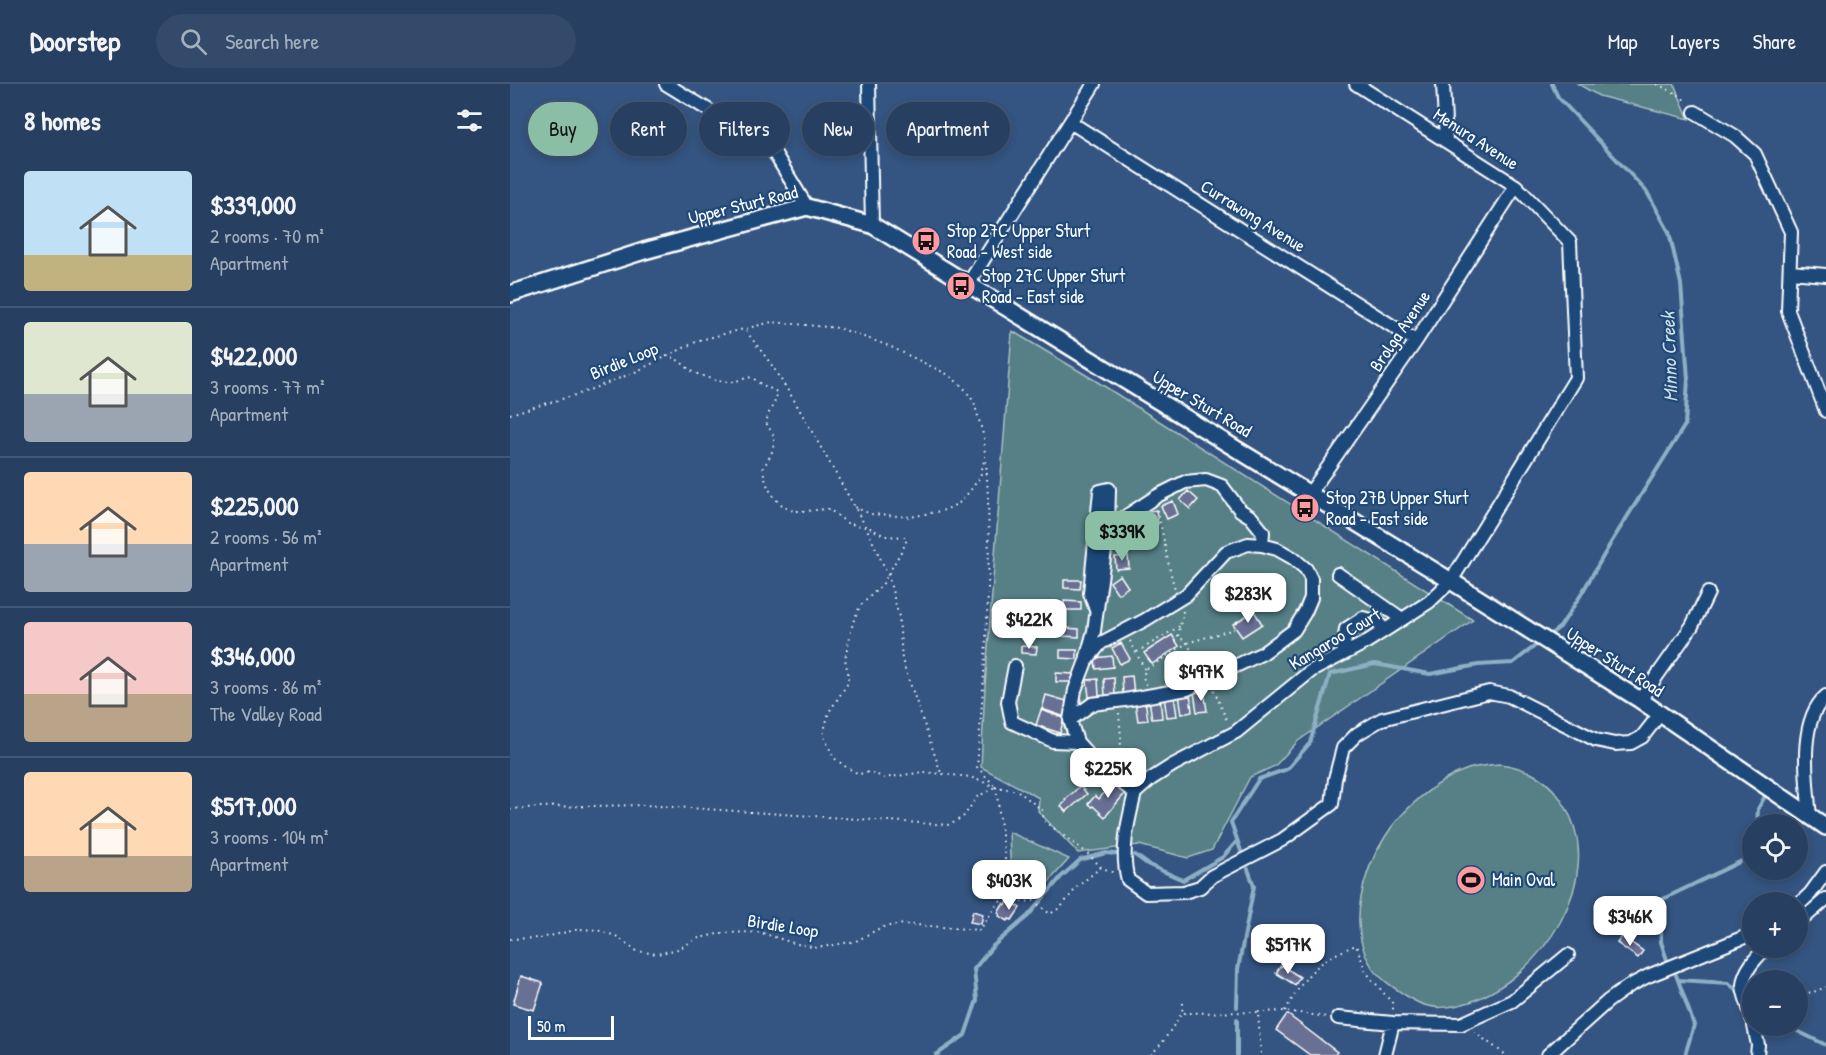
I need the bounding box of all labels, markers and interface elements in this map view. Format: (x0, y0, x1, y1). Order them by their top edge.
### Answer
search box (156, 14, 576, 68)
text: Doorstep (30, 22, 120, 60)
icon: search (177, 25, 210, 58)
text: Search here (225, 26, 319, 56)
text: Map (1608, 27, 1637, 56)
text: Layers (1670, 27, 1720, 56)
text: Share (1753, 27, 1796, 56)
chip: Buy (528, 102, 598, 156)
chip: Rent (610, 102, 687, 156)
chip: Filters (699, 102, 790, 156)
chip: New (802, 102, 874, 156)
chip: Apartment (886, 102, 1010, 156)
street label: Menura Avenue (1429, 102, 1524, 175)
text: 8 homes (24, 103, 101, 138)
icon: filters (453, 104, 486, 137)
street label: Currawong Avenue (1196, 173, 1311, 258)
street label: Upper Sturt Road (686, 179, 800, 230)
text: $339,000 (210, 187, 296, 222)
icon: home (72, 195, 144, 267)
place label: Stop 27C Upper Sturt Road - West side (947, 218, 1091, 264)
text: 2 rooms · 70 m² (210, 222, 324, 249)
bus stop icon: Stop 27C Upper Sturt Road - West side (910, 225, 942, 257)
text: Apartment (210, 249, 288, 276)
place label: Stop 27C Upper Sturt Road - East side (982, 263, 1126, 309)
bus stop icon: Stop 27C Upper Sturt Road - East side (945, 270, 977, 302)
street label: Brolga Avenue (1363, 285, 1436, 376)
water label: Minno Creek (1653, 310, 1684, 402)
street label: Birdie Loop (586, 335, 662, 385)
text: $422,000 (210, 338, 297, 373)
icon: home (72, 346, 144, 418)
street label: Upper Sturt Road (1148, 364, 1257, 443)
text: 3 rooms · 77 m² (210, 373, 324, 400)
text: Apartment (210, 400, 288, 427)
place label: Stop 27B Upper Sturt Road - East side (1326, 485, 1469, 531)
text: $225,000 (210, 488, 299, 523)
bus stop icon: Stop 27B Upper Sturt Road - East side (1289, 492, 1321, 524)
icon: home (72, 496, 144, 568)
pin: $339K (1080, 511, 1164, 562)
text: $339K (1099, 517, 1145, 544)
text: 2 rooms · 56 m² (210, 523, 322, 550)
text: Apartment (210, 550, 288, 577)
pin: $283K (1206, 573, 1290, 624)
text: $283K (1224, 579, 1272, 606)
pin: $422K (987, 599, 1071, 650)
street label: Kangaroo Court (1284, 601, 1386, 676)
text: $422K (1006, 605, 1052, 632)
street label: Upper Sturt Road (1562, 621, 1669, 703)
text: $346,000 (210, 638, 295, 673)
icon: home (72, 646, 144, 718)
pin: $497K (1159, 651, 1243, 702)
text: $497K (1178, 657, 1224, 684)
text: 3 rooms · 86 m² (210, 673, 321, 700)
text: The Valley Road (210, 700, 322, 727)
pin: $225K (1066, 748, 1150, 799)
text: $225K (1084, 754, 1132, 781)
text: $517,000 (210, 788, 297, 823)
icon: home (72, 796, 144, 868)
map controls (1742, 814, 1808, 1036)
button: locate (1742, 814, 1808, 880)
text: 3 rooms · 104 m² (210, 823, 328, 850)
text: Apartment (210, 850, 288, 877)
pin: $403K (967, 860, 1051, 911)
sports icon: Main Oval (1455, 864, 1487, 896)
text: $403K (986, 866, 1032, 893)
place label: Main Oval (1492, 867, 1555, 892)
button: + (1742, 892, 1808, 958)
pin: $346K (1588, 896, 1672, 947)
text: $346K (1607, 902, 1653, 929)
street label: Birdie Loop (746, 908, 821, 943)
pin: $517K (1246, 924, 1330, 975)
text: $517K (1265, 930, 1311, 957)
button: − (1742, 970, 1808, 1036)
scale bar (528, 1013, 614, 1040)
text: 50 m (537, 1015, 566, 1037)

